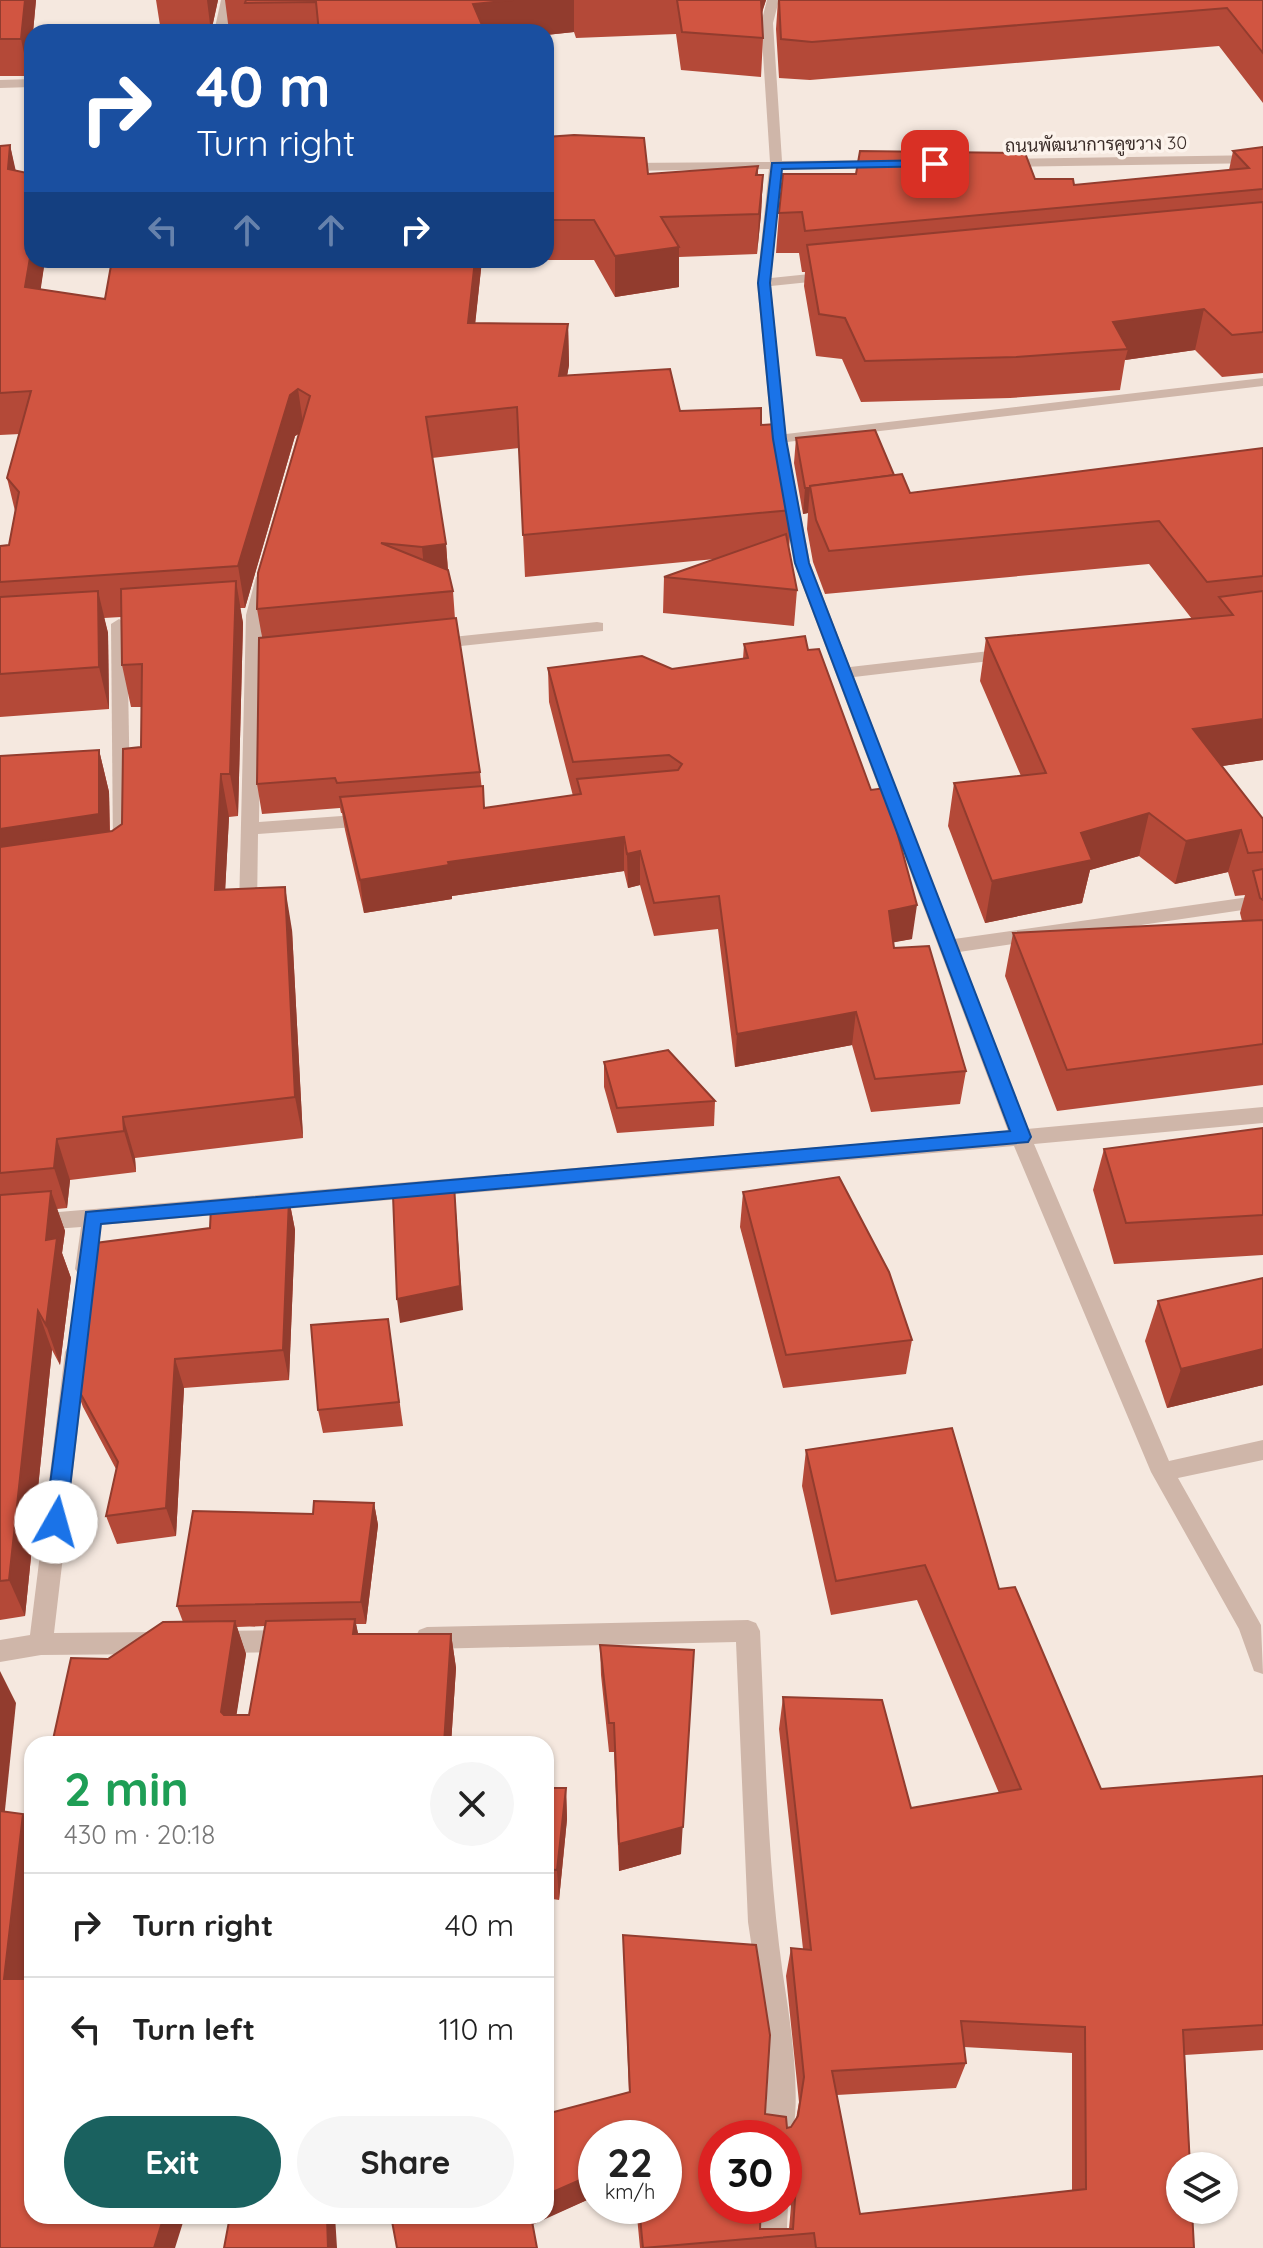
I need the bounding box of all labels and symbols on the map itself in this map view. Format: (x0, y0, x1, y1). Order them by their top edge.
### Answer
pin (901, 130, 969, 198)
street label: ถนนพัฒนาการคูขวาง 30 (1005, 131, 1187, 159)
position arrow (14, 1480, 98, 1564)
speed limit sign: 30 (698, 2120, 802, 2224)

